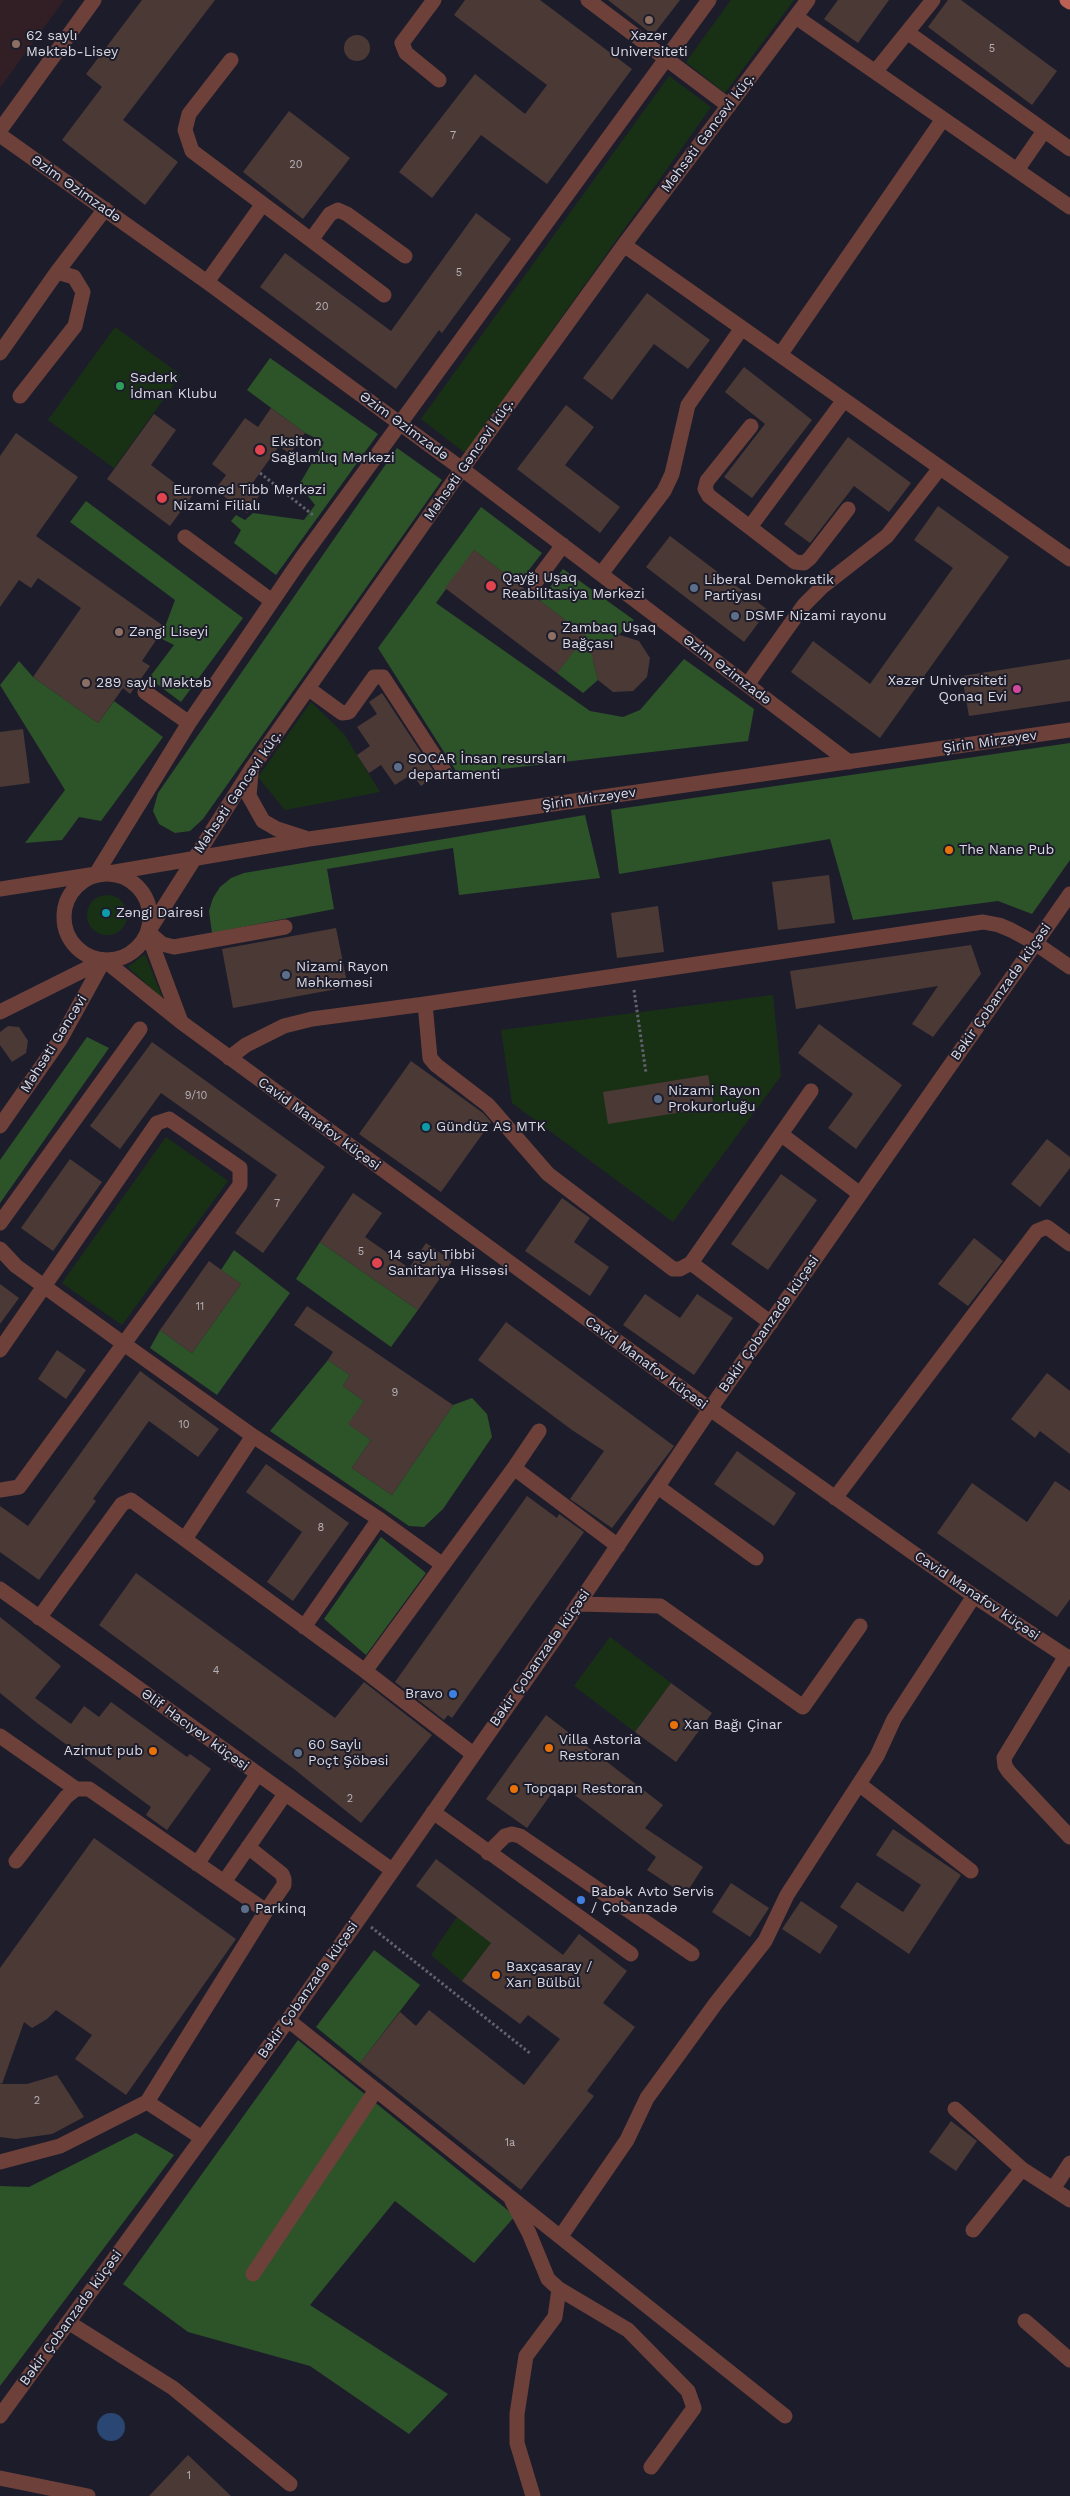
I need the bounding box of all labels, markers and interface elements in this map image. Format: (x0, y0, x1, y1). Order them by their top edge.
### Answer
marker: Xəzər Universiteti (643, 14, 655, 26)
place label: 62 saylı Məktəb-Lisey (26, 28, 118, 60)
place label: Xəzər Universiteti (610, 28, 688, 60)
marker: 62 saylı Məktəb-Lisey (10, 38, 22, 50)
house number: 5 (989, 42, 995, 56)
street label: Məhsəti Gəncəvi küç. (658, 70, 758, 196)
house number: 7 (450, 129, 456, 143)
street label: Əzim Əzimzadə (28, 152, 124, 226)
house number: 20 (289, 158, 303, 172)
house number: 5 (456, 266, 462, 280)
house number: 20 (315, 300, 329, 314)
place label: Sədərk İdman Klubu (130, 370, 217, 402)
marker: Sədərk İdman Klubu (114, 380, 126, 392)
street label: Əzim Əzimzadə (356, 388, 452, 464)
street label: Məhsəti Gəncəvi küç. (421, 396, 517, 524)
place label: Eksiton Sağlamlıq Mərkəzi (271, 434, 395, 467)
marker: Eksiton Sağlamlıq Mərkəzi (253, 443, 267, 457)
place label: Euromed Tibb Mərkəzi Nizami Filialı (173, 482, 326, 514)
marker: Euromed Tibb Mərkəzi Nizami Filialı (155, 491, 169, 505)
place label: Qayğı Uşaq Reabilitasiya Mərkəzi (502, 570, 645, 602)
place label: Liberal Demokratik Partiyası (704, 572, 834, 604)
marker: Qayğı Uşaq Reabilitasiya Mərkəzi (484, 579, 498, 593)
marker: Liberal Demokratik Partiyası (688, 582, 700, 594)
place label: DSMF Nizami rayonu (745, 608, 887, 624)
marker: DSMF Nizami rayonu (729, 610, 741, 622)
place label: Zambaq Uşaq Bağçası (562, 620, 656, 652)
place label: Zəngi Liseyi (129, 624, 208, 640)
marker: Zəngi Liseyi (113, 626, 125, 638)
marker: Zambaq Uşaq Bağçası (546, 630, 558, 642)
street label: Əzim Əzimzadə (680, 631, 774, 709)
place label: Xəzər Universiteti Qonaq Evi (888, 673, 1007, 706)
place label: 289 saylı Məktəb (96, 675, 212, 691)
marker: 289 saylı Məktəb (80, 677, 92, 689)
marker: Xəzər Universiteti Qonaq Evi (1011, 683, 1023, 695)
street label: Məhsəti Gəncəvi küç. (191, 727, 285, 857)
street label: Şirin Mirzəyev (942, 727, 1038, 757)
place label: SOCAR İnsan resursları departamenti (408, 751, 566, 784)
marker: SOCAR İnsan resursları departamenti (392, 761, 404, 773)
street label: Şirin Mirzəyev (541, 784, 637, 814)
place label: The Nane Pub (959, 842, 1054, 858)
marker: The Nane Pub (943, 844, 955, 856)
place label: Zəngi Dairəsi (116, 905, 204, 921)
marker: Zəngi Dairəsi (100, 907, 112, 919)
street label: Bəkir Çobanzadə küçəsi (947, 920, 1055, 1064)
place label: Nizami Rayon Məhkəməsi (296, 959, 388, 992)
marker: Nizami Rayon Məhkəməsi (280, 969, 292, 981)
street label: Məhsəti Gəncəvi (17, 992, 91, 1096)
street label: Cavid Manafov küçəsi (254, 1074, 384, 1174)
place label: Nizami Rayon Prokurorluğu (668, 1083, 760, 1116)
house number: 9/10 (185, 1089, 207, 1103)
marker: Nizami Rayon Prokurorluğu (652, 1093, 664, 1105)
place label: Gündüz AS MTK (436, 1119, 546, 1135)
marker: Gündüz AS MTK (420, 1121, 432, 1133)
house number: 7 (274, 1197, 280, 1211)
house number: 5 (358, 1245, 364, 1259)
place label: 14 saylı Tibbi Sanitariya Hissəsi (388, 1247, 508, 1280)
street label: Bəkir Çobanzadə küçəsi (715, 1252, 823, 1396)
marker: 14 saylı Tibbi Sanitariya Hissəsi (370, 1256, 384, 1270)
house number: 11 (196, 1300, 204, 1314)
street label: Cavid Manafov küçəsi (581, 1313, 711, 1413)
house number: 9 (392, 1386, 398, 1400)
house number: 10 (178, 1418, 190, 1432)
house number: 8 (318, 1521, 324, 1535)
street label: Cavid Manafov küçəsi (911, 1548, 1043, 1644)
street label: Bəkir Çobanzadə küçəsi (486, 1586, 594, 1730)
house number: 4 (213, 1664, 219, 1678)
street label: Əlif Hacıyev küçəsi (138, 1685, 252, 1775)
place label: Bravo (405, 1686, 443, 1702)
marker: Bravo (447, 1688, 459, 1700)
place label: Xan Bağı Çinar (684, 1717, 782, 1733)
marker: Xan Bağı Çinar (668, 1719, 680, 1731)
place label: Villa Astoria Restoran (559, 1732, 641, 1764)
place label: 60 Saylı Poçt Şöbəsi (308, 1737, 389, 1770)
marker: Villa Astoria Restoran (543, 1742, 555, 1754)
place label: Azimut pub (64, 1743, 143, 1759)
marker: Azimut pub (147, 1745, 159, 1757)
marker: 60 Saylı Poçt Şöbəsi (292, 1747, 304, 1759)
place label: Topqapı Restoran (524, 1781, 643, 1797)
marker: Topqapı Restoran (508, 1783, 520, 1795)
house number: 2 (347, 1792, 353, 1806)
place label: Babək Avto Servis / Çobanzadə (591, 1884, 714, 1916)
marker: Babək Avto Servis / Çobanzadə (575, 1894, 587, 1906)
place label: Parkinq (255, 1901, 306, 1917)
marker: Parkinq (239, 1903, 251, 1915)
street label: Bəkir Çobanzadə küçəsi (254, 1918, 362, 2062)
place label: Baxçasaray / Xarı Bülbül (506, 1959, 592, 1991)
marker: Baxçasaray / Xarı Bülbül (490, 1969, 502, 1981)
house number: 2 (34, 2094, 40, 2108)
house number: 1a (505, 2136, 515, 2150)
street label: Bəkir Çobanzadə küçəsi (16, 2247, 126, 2389)
house number: 1 (187, 2469, 191, 2483)

